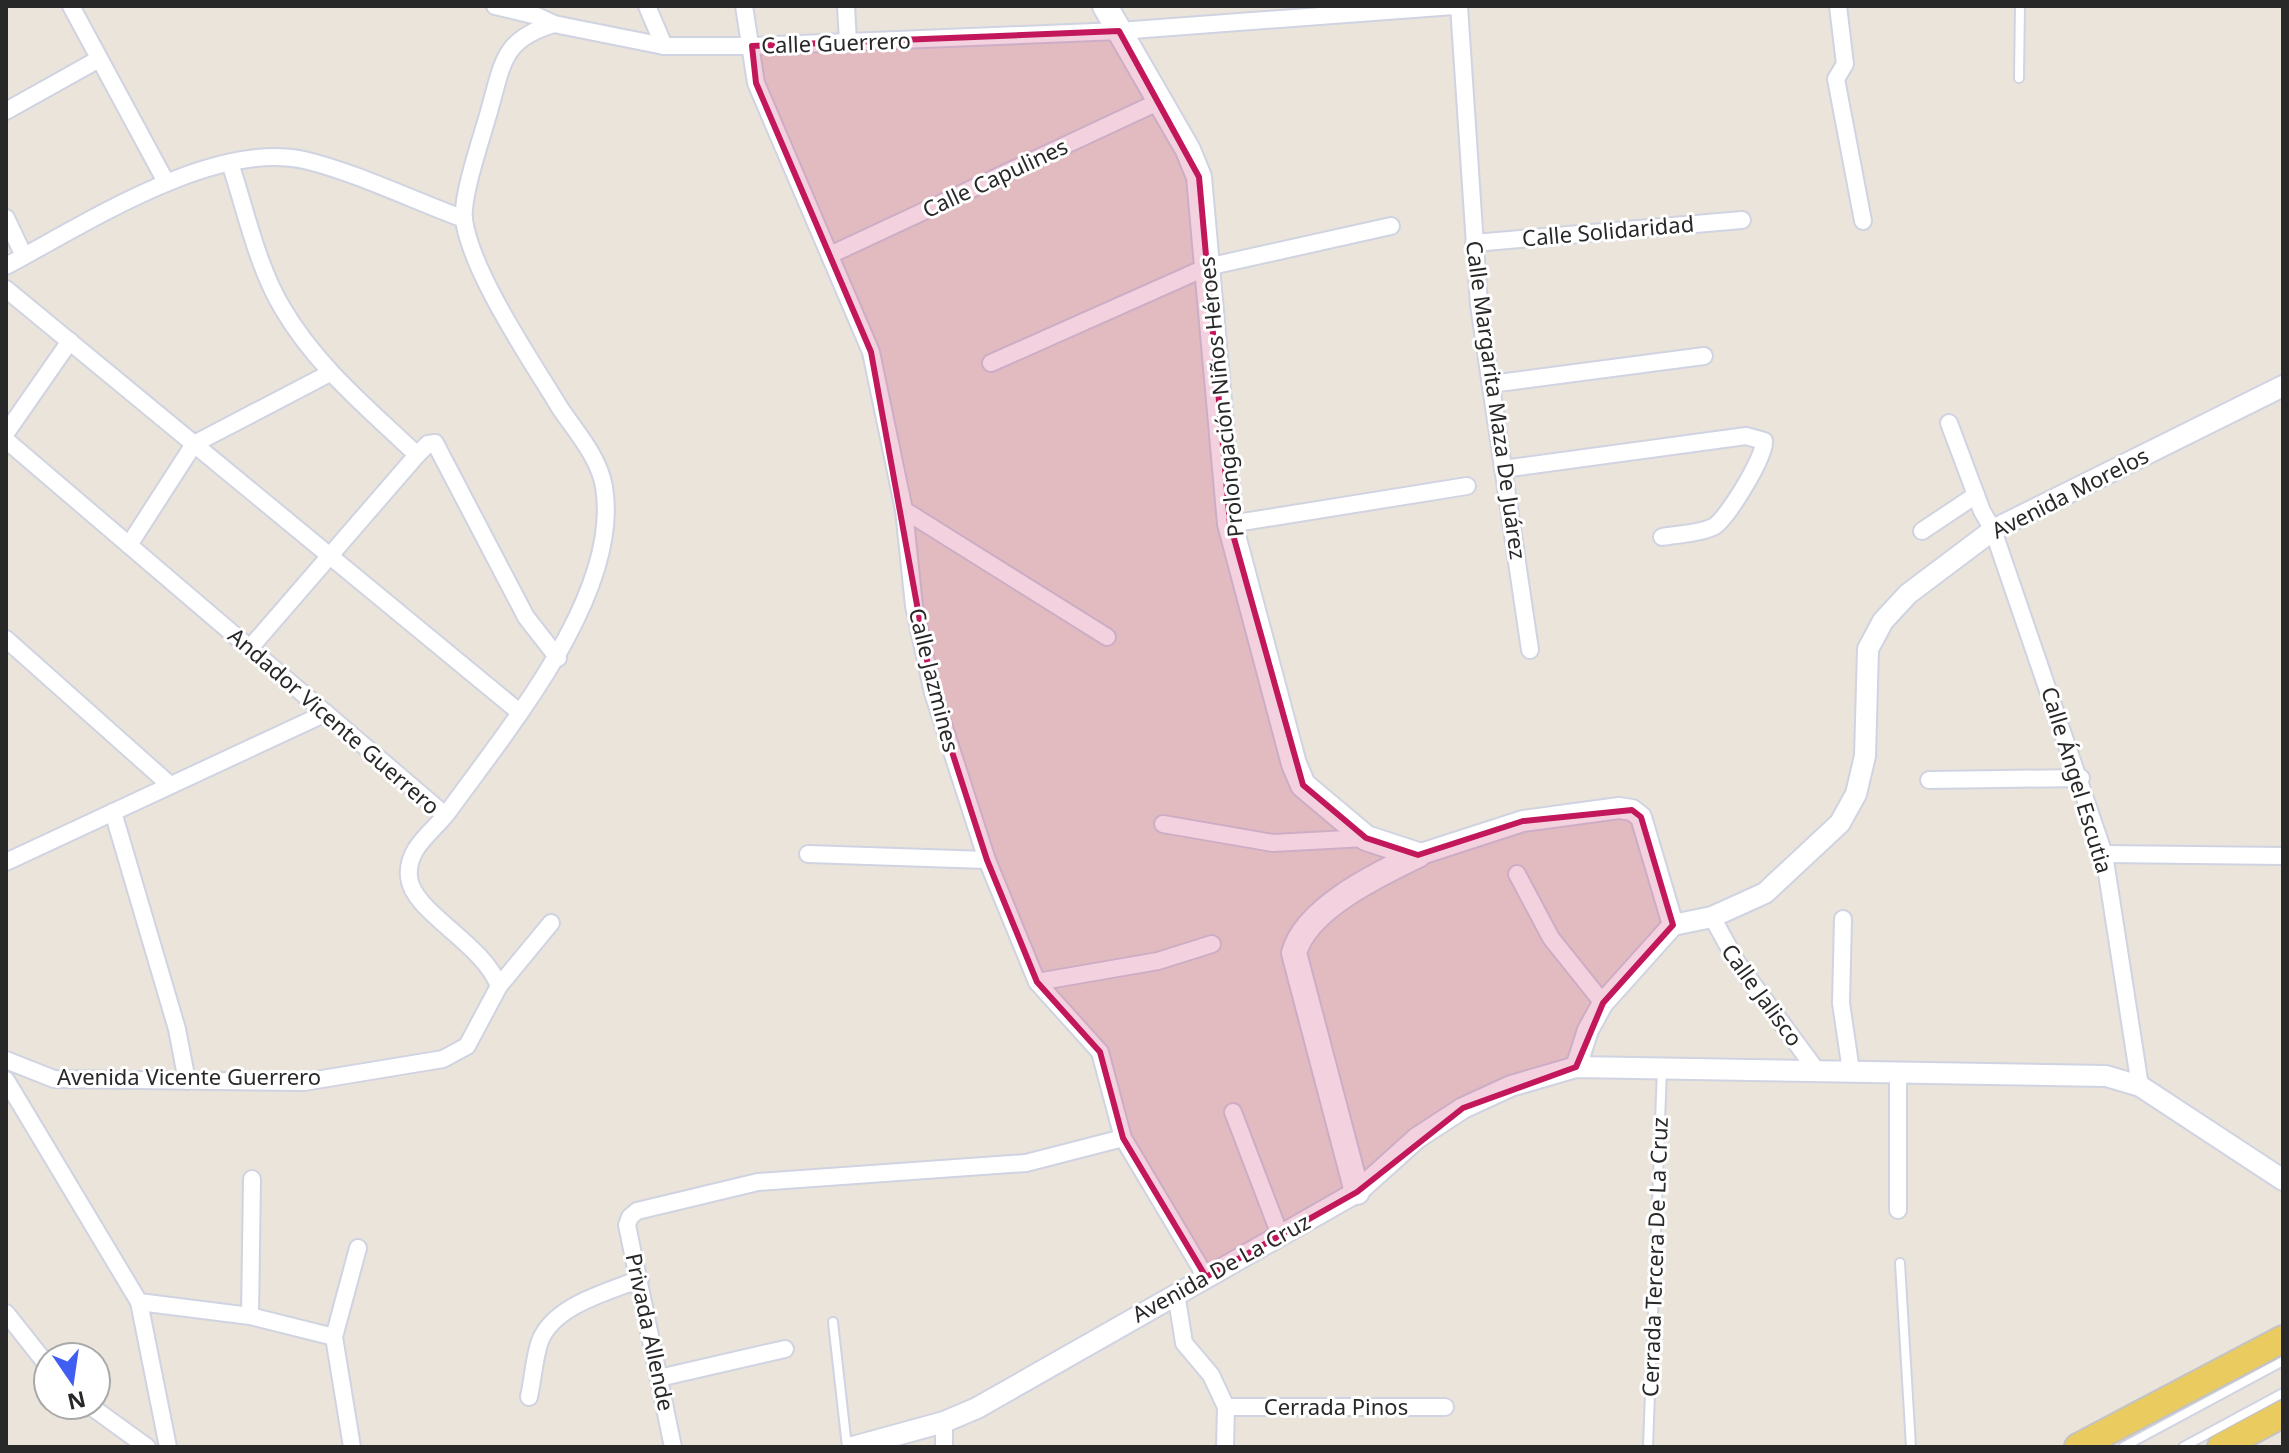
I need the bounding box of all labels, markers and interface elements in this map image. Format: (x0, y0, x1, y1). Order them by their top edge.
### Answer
street label: Calle Guerrero (761, 24, 911, 60)
street label: Calle Capulines (917, 130, 1072, 224)
street label: Calle Solidaridad (1521, 208, 1695, 252)
street label: Calle Margarita Maza De Juárez (1460, 239, 1534, 561)
street label: Prolongación Niños Héroes (1190, 255, 1250, 539)
street label: Avenida Morelos (1986, 440, 2153, 545)
street label: Calle Jazmines (903, 605, 967, 755)
street label: Andador Vicente Guerrero (223, 620, 447, 820)
street label: Calle Ángel Escutia (2035, 683, 2121, 877)
street label: Calle Jalisco (1715, 937, 1810, 1052)
street label: Avenida Vicente Guerrero (57, 1061, 321, 1091)
street label: Cerrada Tercera De La Cruz (1634, 1116, 1674, 1397)
street label: Avenida De La Cruz (1126, 1206, 1315, 1329)
street label: Privada Allende (620, 1250, 682, 1413)
north arrow (32, 1341, 112, 1421)
text: N (65, 1385, 89, 1418)
street label: Cerrada Pinos (1264, 1391, 1408, 1421)

